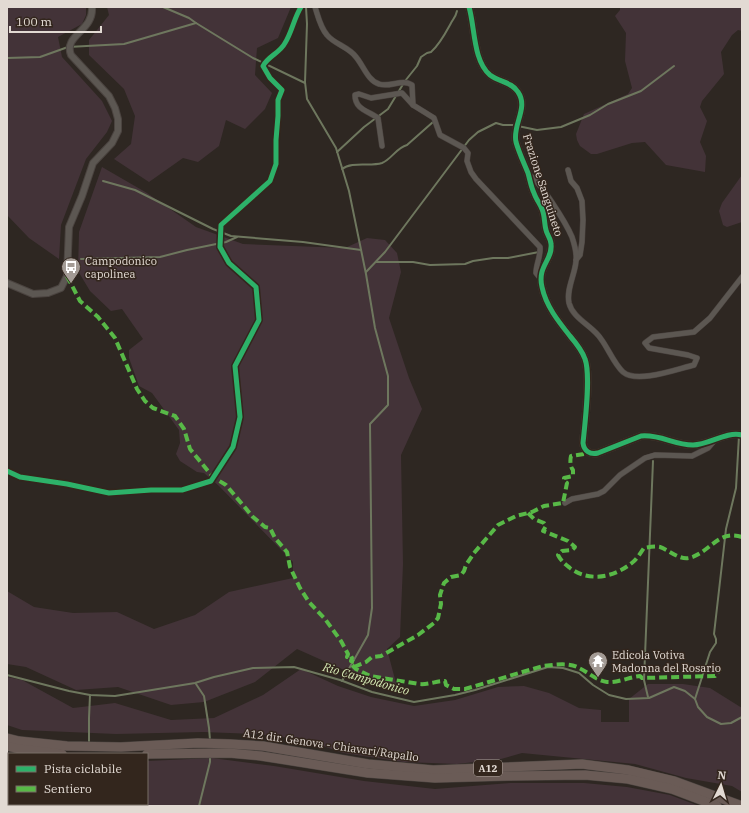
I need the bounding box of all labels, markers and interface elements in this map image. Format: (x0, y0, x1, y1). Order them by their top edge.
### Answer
scale bar (10, 8, 101, 34)
text: 100 m (16, 14, 52, 29)
street label: Frazione Sanguineto (520, 132, 566, 238)
place label: Campodonico capolinea (85, 254, 157, 281)
bus stop icon: Campodonico capolinea (60, 256, 82, 284)
place label: Edicola Votiva Madonna del Rosario (612, 648, 721, 675)
temple icon: Edicola Votiva Madonna del Rosario (587, 650, 609, 678)
water label: Rio Campodonico (320, 659, 411, 698)
street label: A12 dir. Genova - Chiavari/Rapallo (242, 726, 420, 764)
legend (8, 753, 148, 805)
road number: A12 (474, 760, 502, 776)
text: Pista ciclabile (44, 761, 122, 776)
north arrow (701, 765, 741, 805)
text: N (717, 768, 727, 782)
text: Sentiero (44, 781, 92, 796)

